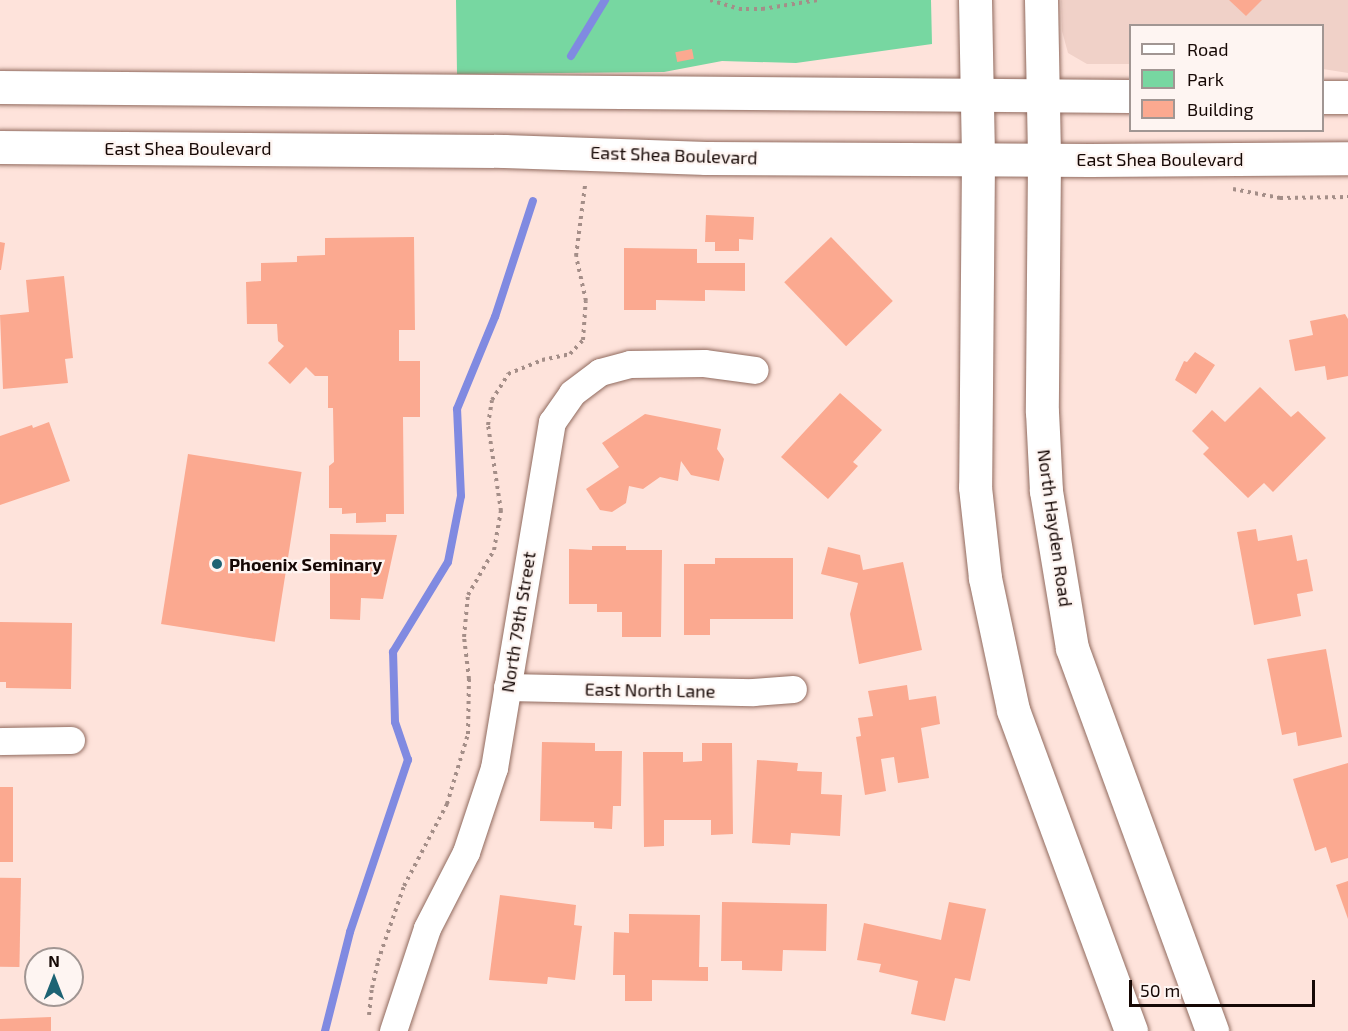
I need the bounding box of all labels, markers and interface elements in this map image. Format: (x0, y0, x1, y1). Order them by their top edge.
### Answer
legend (1129, 24, 1324, 132)
text: Road (1187, 38, 1228, 60)
text: Park (1187, 68, 1224, 90)
text: Building (1187, 98, 1254, 120)
street label: East Shea Boulevard (104, 137, 272, 159)
street label: East Shea Boulevard (590, 141, 758, 169)
street label: East Shea Boulevard (1076, 148, 1244, 170)
street label: North Hayden Road (1033, 448, 1077, 608)
street label: North 79th Street (496, 550, 540, 694)
place label: Phoenix Seminary (229, 553, 382, 575)
marker: Phoenix Seminary (210, 557, 224, 571)
street label: East North Lane (584, 678, 716, 702)
north arrow (24, 947, 84, 1007)
text: N (48, 951, 60, 970)
scale bar (1132, 968, 1318, 1006)
text: 50 m (1140, 979, 1180, 1001)

